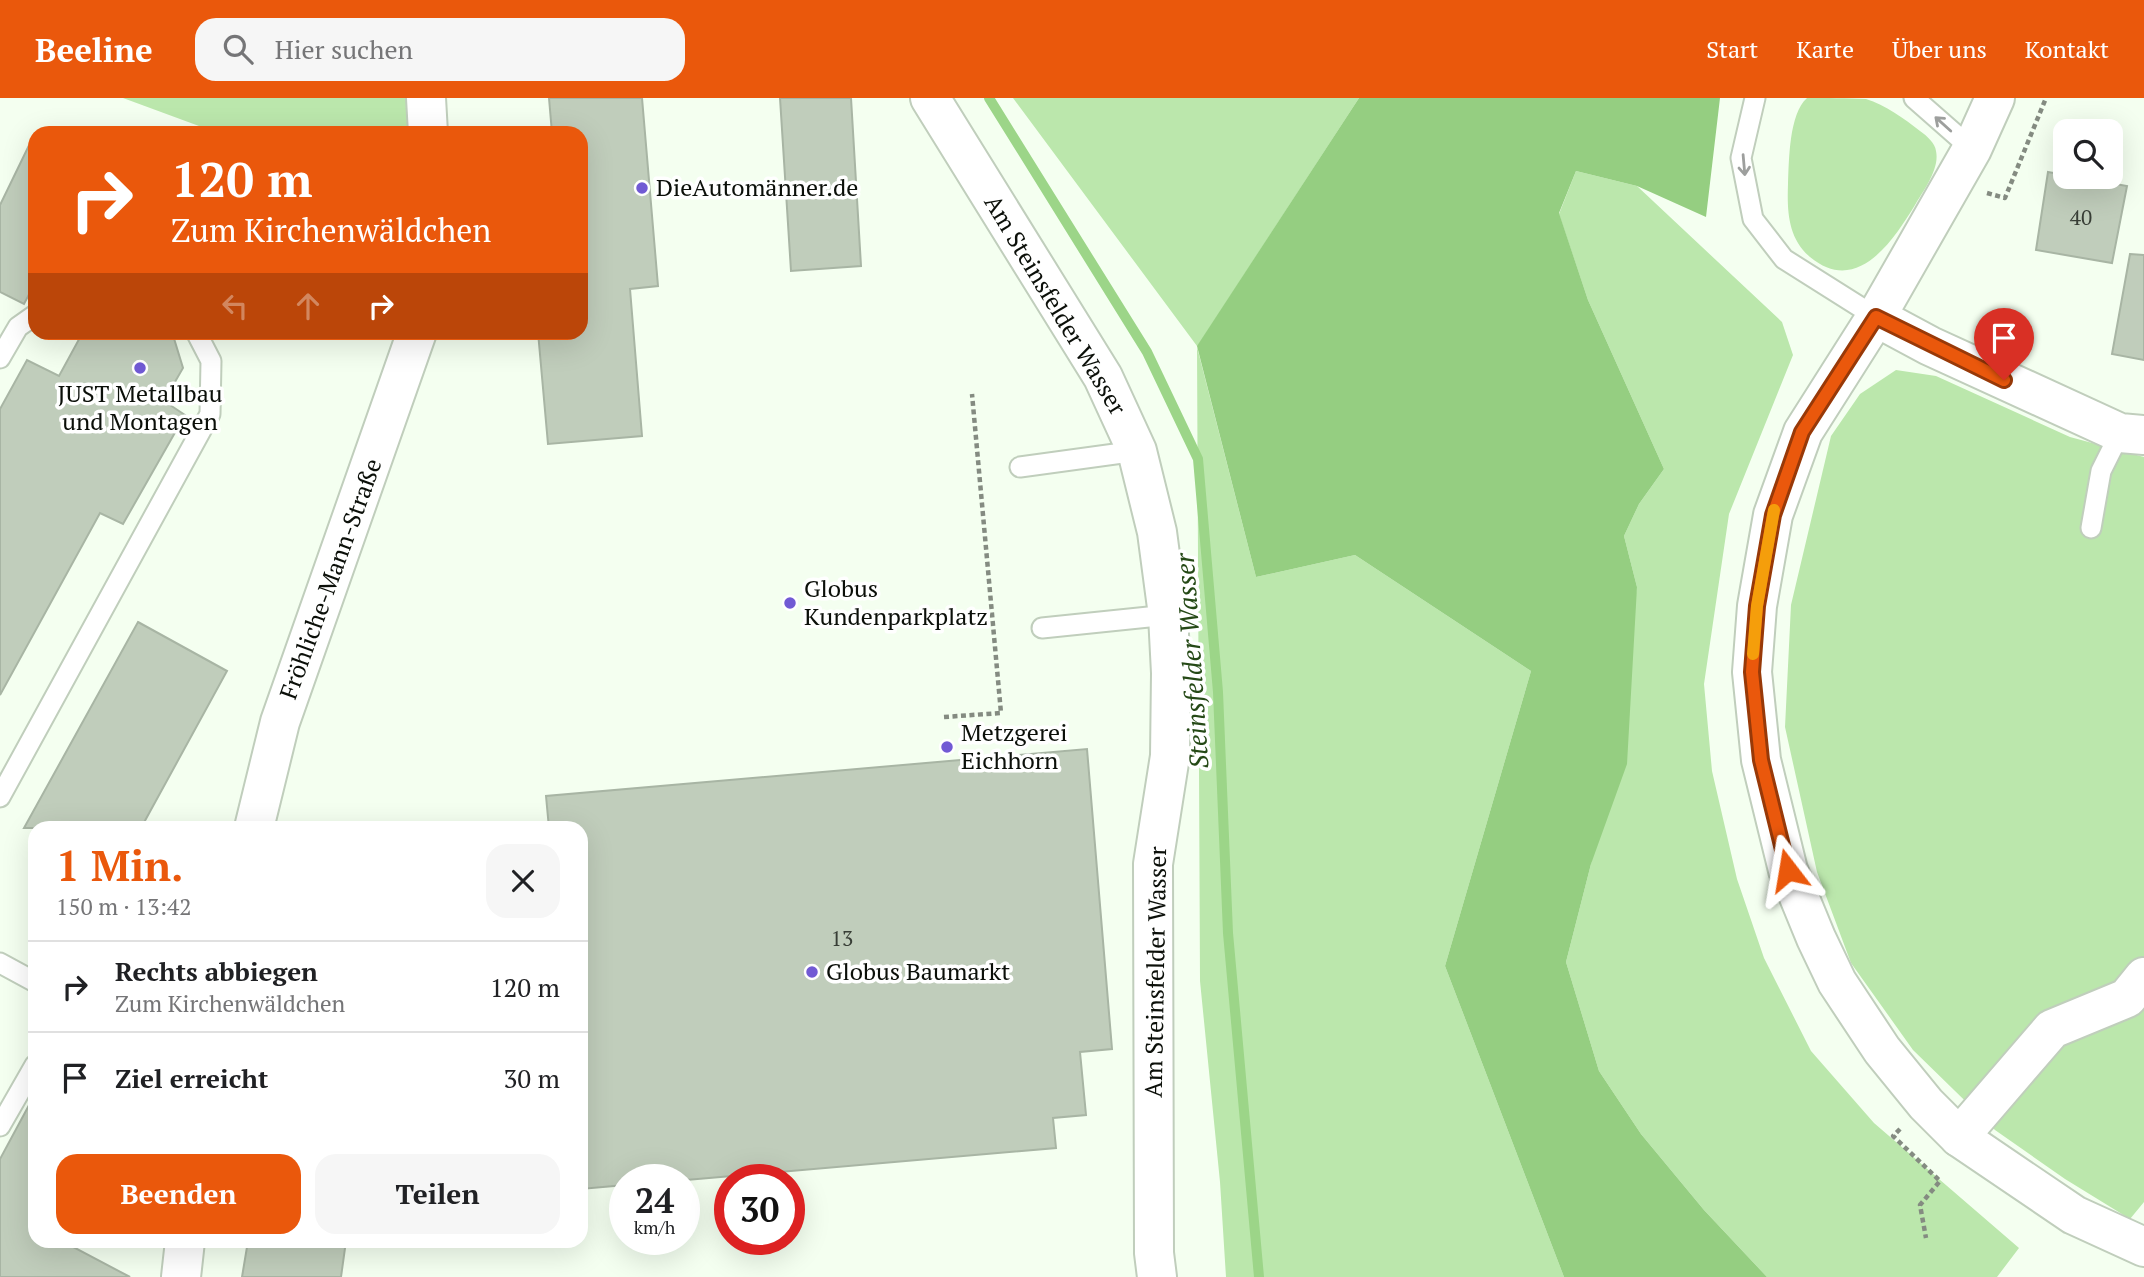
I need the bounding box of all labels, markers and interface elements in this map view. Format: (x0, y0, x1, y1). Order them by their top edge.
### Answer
search box (195, 18, 685, 81)
text: Beeline (35, 28, 153, 71)
icon: search (219, 30, 257, 68)
text: Hier suchen (275, 32, 413, 66)
text: Start (1706, 33, 1758, 65)
text: Karte (1796, 33, 1854, 65)
text: Über uns (1892, 33, 1987, 65)
text: Kontakt (2025, 33, 2109, 65)
one-way arrow (1934, 116, 1952, 132)
map controls (2053, 119, 2123, 189)
button: search (2053, 119, 2123, 189)
text: 120 m (171, 146, 313, 211)
one-way arrow (1738, 153, 1751, 176)
icon: right (56, 154, 147, 245)
place label: DieAutomänner.de (656, 171, 858, 203)
marker: DieAutomänner.de (634, 180, 650, 196)
street label: Am Steinsfelder Wasser (977, 189, 1135, 421)
house number: 40 (2070, 203, 2092, 231)
text: Zum Kirchenwäldchen (171, 209, 491, 251)
icon: left (216, 287, 254, 325)
icon: ahead (289, 287, 327, 325)
icon: right (362, 287, 400, 325)
pin (1974, 308, 2034, 380)
icon: arrive (1985, 319, 2023, 357)
marker: JUST Metallbau und Montagen (132, 360, 148, 376)
place label: JUST Metallbau und Montagen (57, 377, 223, 437)
street label: Fröhliche-Mann-Straße (272, 454, 388, 703)
water label: Steinsfelder Wasser (1166, 551, 1215, 770)
place label: Globus Kundenparkplatz (804, 572, 988, 632)
marker: Globus Kundenparkplatz (782, 595, 798, 611)
place label: Metzgerei Eichhorn (961, 716, 1067, 776)
marker: Metzgerei Eichhorn (939, 739, 955, 755)
position arrow (1751, 833, 1825, 907)
text: 1 Min. (56, 837, 184, 893)
button: close (486, 844, 560, 918)
street label: Am Steinsfelder Wasser (1137, 845, 1173, 1098)
text: 150 m · 13:42 (56, 891, 191, 922)
house number: 13 (831, 924, 853, 952)
text: Rechts abbiegen (115, 954, 318, 988)
place label: Globus Baumarkt (826, 955, 1010, 987)
marker: Globus Baumarkt (804, 964, 820, 980)
icon: right (56, 968, 94, 1006)
text: 120 m (490, 970, 560, 1004)
text: Zum Kirchenwäldchen (115, 988, 345, 1019)
icon: arrive (56, 1059, 94, 1097)
text: Ziel erreicht (115, 1061, 268, 1095)
text: 30 m (504, 1061, 560, 1095)
button: Beenden (56, 1154, 301, 1234)
button: Teilen (315, 1154, 560, 1234)
speed limit sign: 30 (714, 1164, 805, 1255)
text: 24 (635, 1177, 674, 1223)
text: km/h (634, 1215, 675, 1239)

